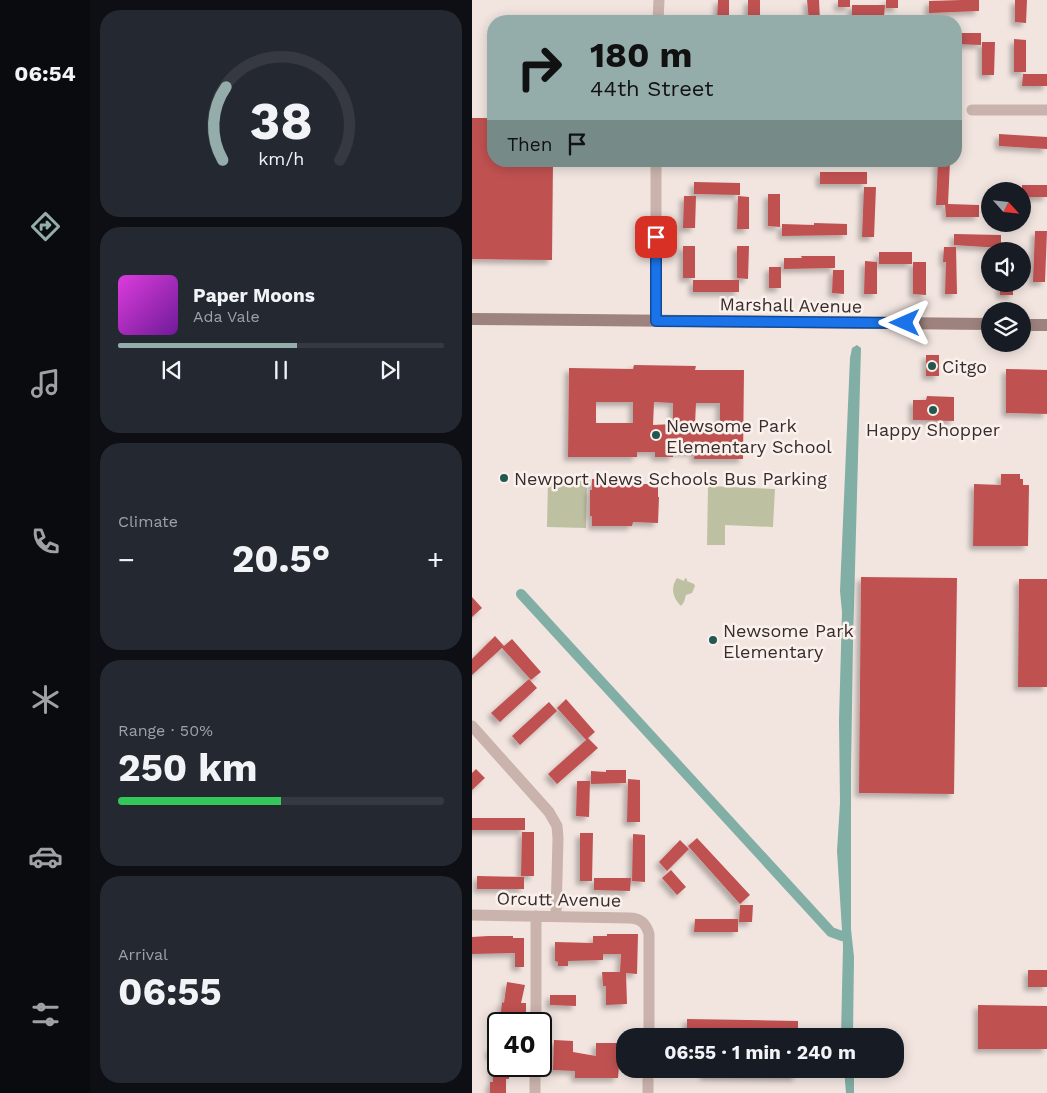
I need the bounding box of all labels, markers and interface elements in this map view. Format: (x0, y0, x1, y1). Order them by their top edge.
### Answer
text: 180 m (590, 34, 693, 76)
icon: right (507, 35, 572, 100)
text: 06:54 (14, 61, 76, 86)
text: 44th Street (590, 76, 713, 101)
text: 38 (249, 91, 313, 152)
icon: arrive (563, 130, 591, 158)
text: Then (507, 133, 553, 156)
text: km/h (258, 148, 304, 169)
north arrow (981, 182, 1031, 232)
map controls (981, 182, 1031, 352)
icon: directions (28, 209, 63, 244)
pin (635, 216, 677, 258)
icon: arrive (642, 223, 670, 251)
button: sound (981, 242, 1031, 292)
text: Paper Moons (193, 284, 315, 307)
street label: Marshall Avenue (719, 293, 863, 317)
position arrow (878, 296, 930, 348)
button: layers (981, 302, 1031, 352)
text: Ada Vale (193, 307, 260, 326)
icon: previous (158, 356, 186, 384)
icon: pause (267, 356, 295, 384)
icon: next (376, 356, 404, 384)
place label: Citgo (942, 356, 987, 377)
marker: Citgo (926, 360, 938, 372)
icon: music (28, 366, 63, 401)
marker: Happy Shopper (927, 404, 939, 416)
place label: Newsome Park Elementary School (666, 415, 832, 457)
place label: Happy Shopper (866, 419, 1000, 440)
marker: Newsome Park Elementary School (650, 429, 662, 441)
place label: Newport News Schools Bus Parking (514, 468, 827, 489)
marker: Newport News Schools Bus Parking (498, 472, 510, 484)
text: Climate (118, 512, 178, 531)
icon: phone (28, 524, 63, 559)
text: 20.5° (232, 537, 330, 581)
text: − (118, 543, 135, 576)
text: + (427, 543, 444, 576)
place label: Newsome Park Elementary (723, 620, 854, 662)
marker: Newsome Park Elementary (707, 634, 719, 646)
icon: climate (28, 682, 63, 717)
text: Range · 50% (118, 721, 213, 740)
text: 250 km (118, 746, 258, 790)
icon: car (28, 839, 63, 874)
street label: Orcutt Avenue (497, 887, 621, 911)
text: Arrival (118, 945, 168, 964)
text: 06:55 (118, 970, 222, 1014)
icon: filters (28, 997, 63, 1032)
speed limit sign: 40 (487, 1012, 552, 1077)
text: 06:55 · 1 min · 240 m (664, 1041, 856, 1064)

